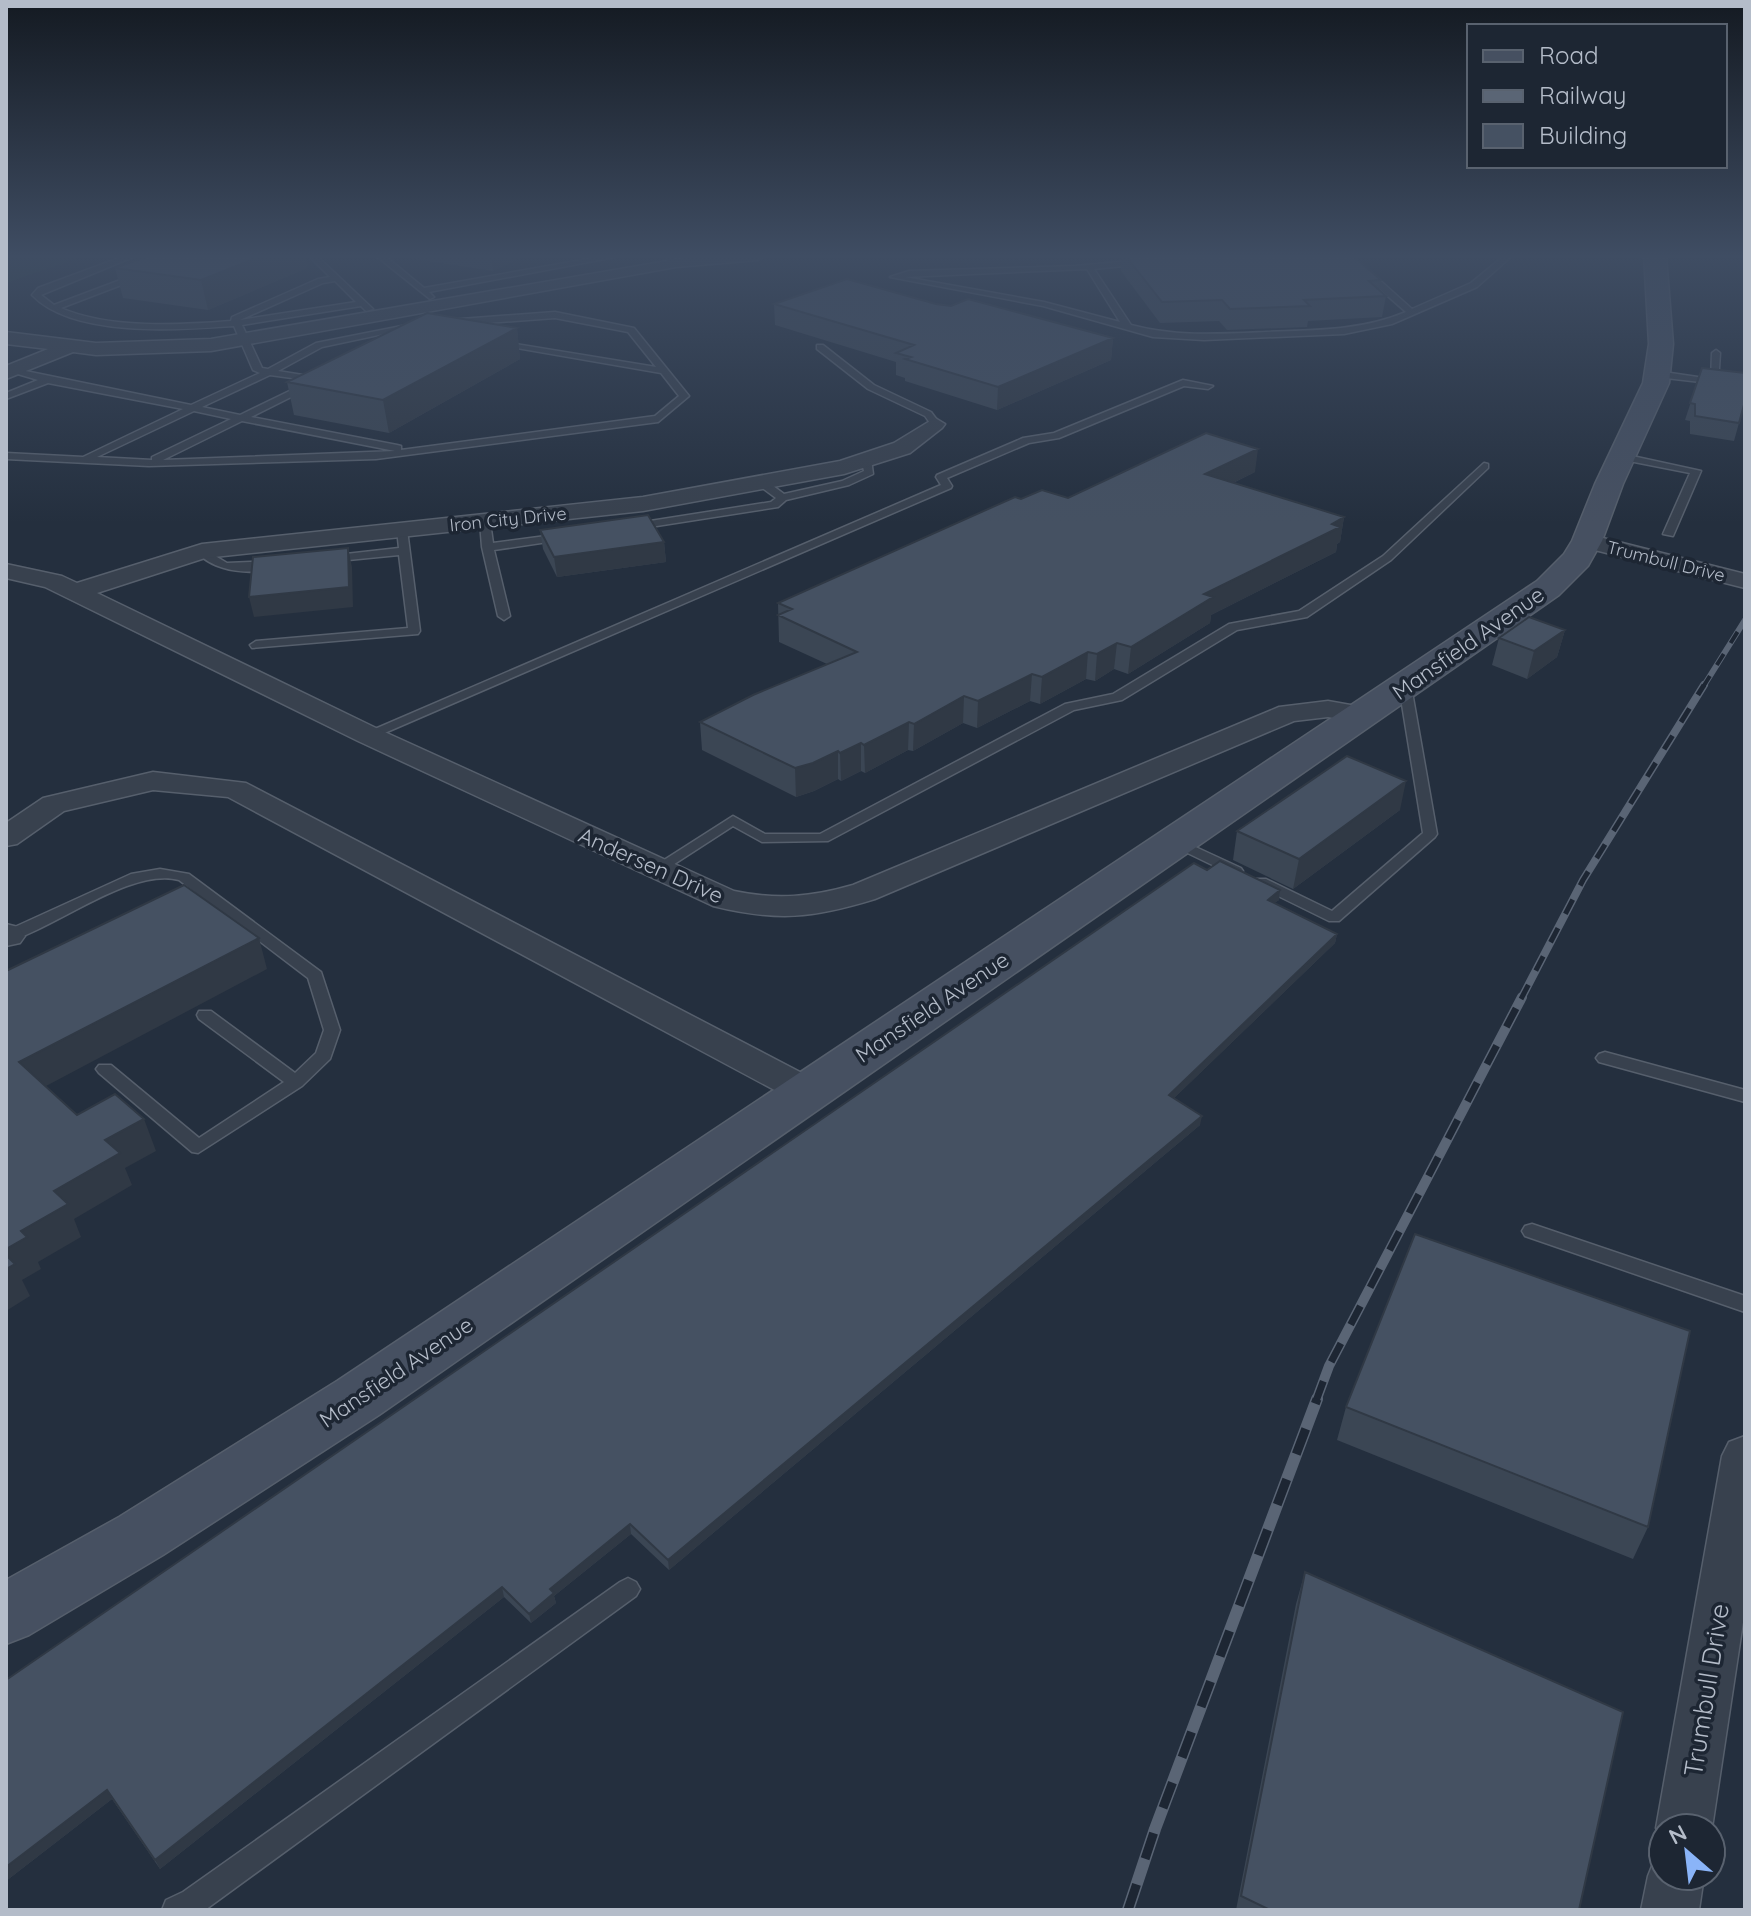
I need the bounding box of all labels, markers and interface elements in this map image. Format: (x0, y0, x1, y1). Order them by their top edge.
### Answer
legend (1467, 24, 1727, 168)
text: Road (1539, 40, 1599, 70)
text: Railway (1539, 80, 1626, 110)
text: Building (1539, 120, 1627, 150)
street label: Iron City Drive (448, 501, 568, 537)
street label: Trumbull Drive (1604, 535, 1728, 587)
street label: Mansfield Avenue (1387, 580, 1549, 706)
street label: Andersen Drive (574, 821, 728, 909)
street label: Mansfield Avenue (850, 945, 1014, 1069)
street label: Mansfield Avenue (314, 1310, 478, 1434)
street label: Trumbull Drive (1676, 1601, 1736, 1779)
north arrow (1647, 1812, 1727, 1892)
text: N (1664, 1818, 1691, 1850)

